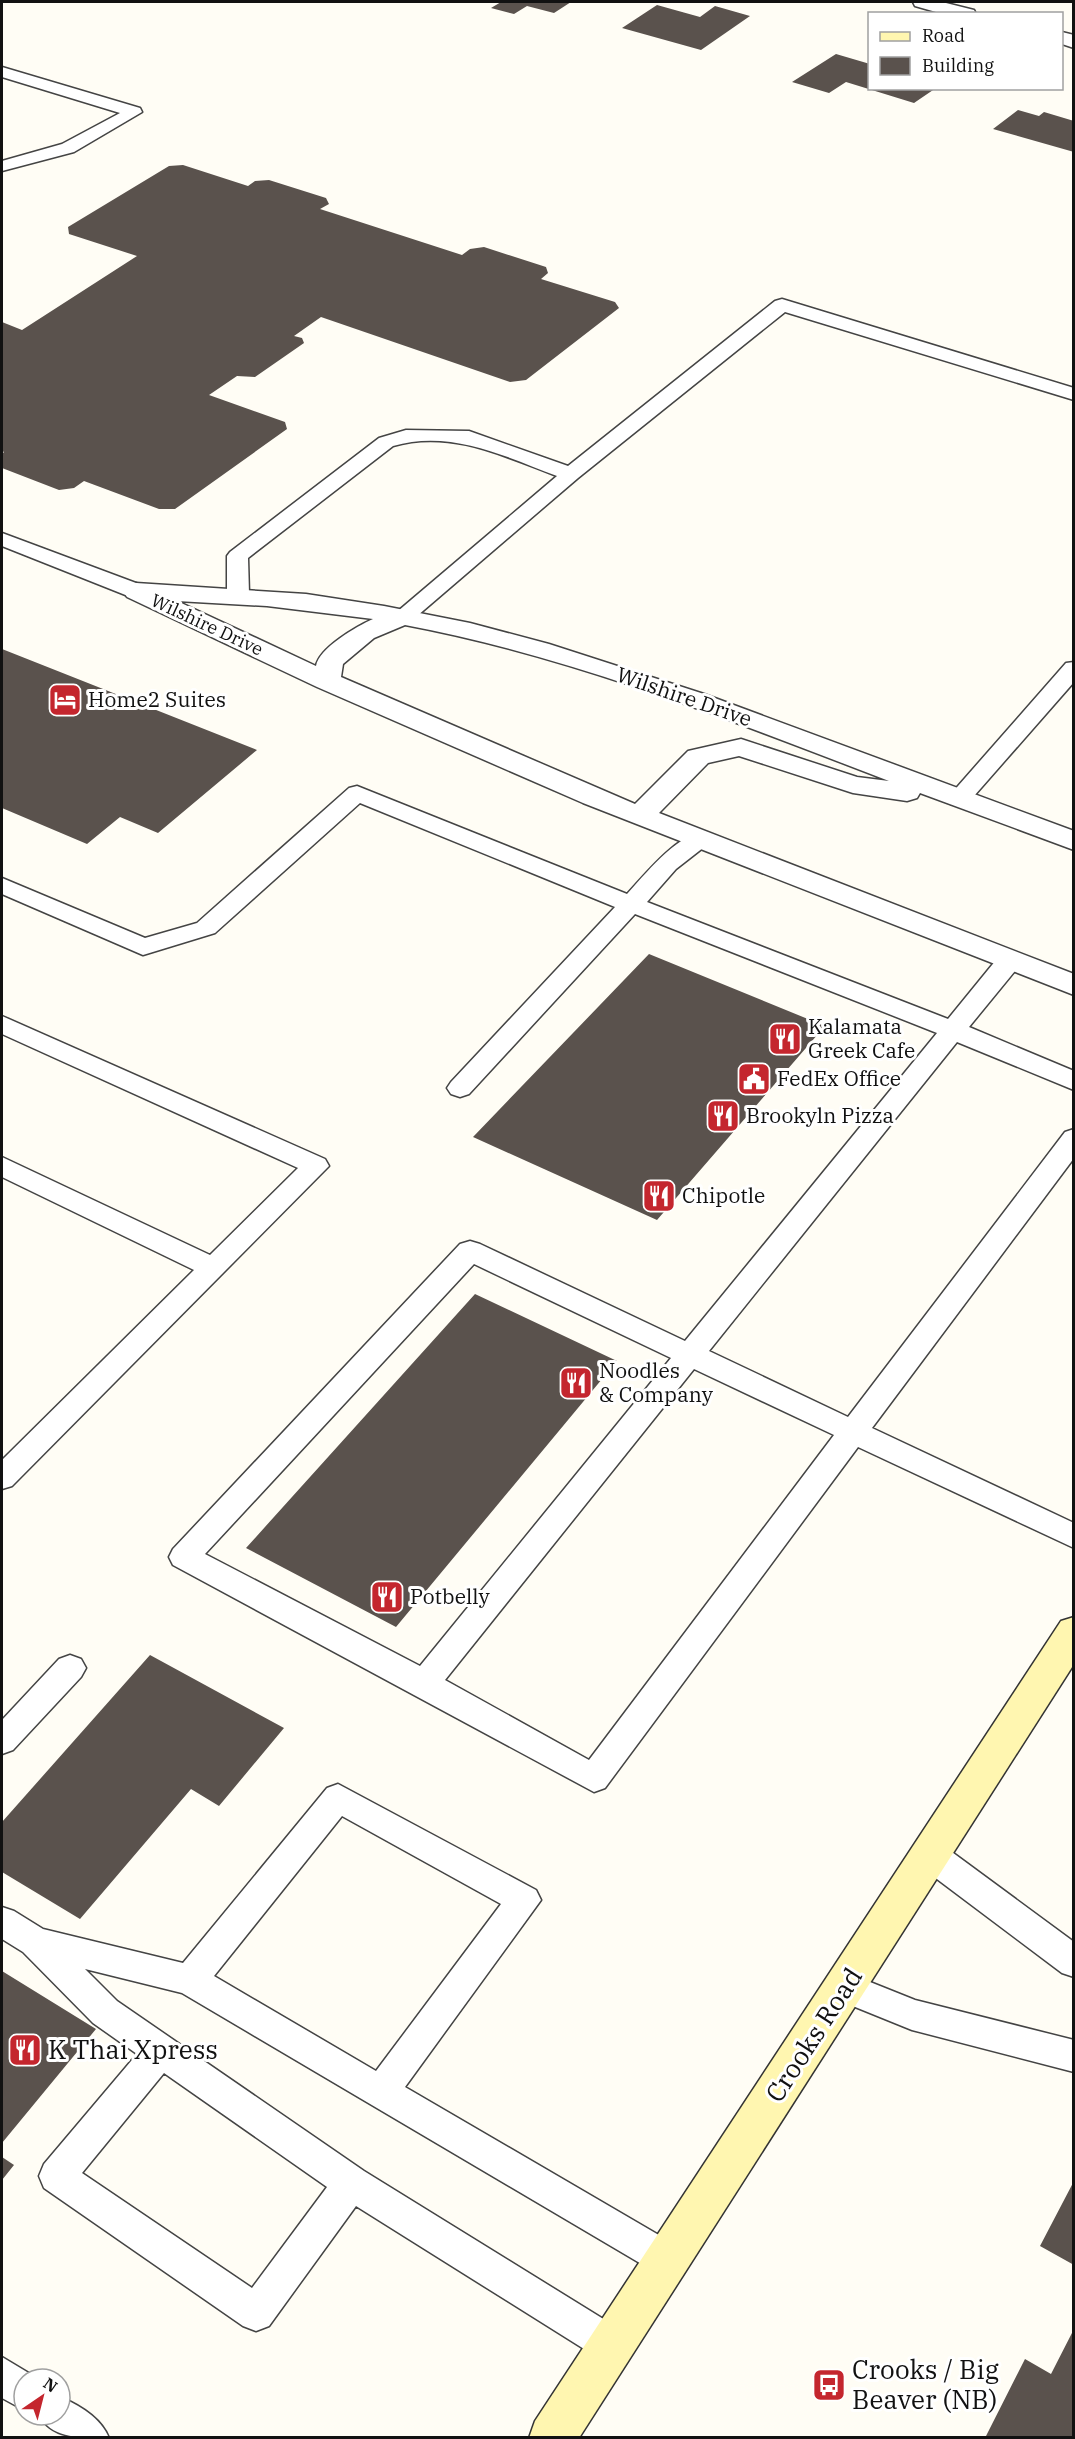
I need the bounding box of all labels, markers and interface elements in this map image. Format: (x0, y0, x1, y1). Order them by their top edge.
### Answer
legend (868, 12, 1063, 90)
text: Road (922, 24, 965, 47)
text: Building (922, 54, 994, 77)
street label: Wilshire Drive (147, 589, 267, 661)
street label: Wilshire Drive (613, 660, 756, 732)
hotel icon: Home2 Suites (47, 682, 83, 718)
place label: Home2 Suites (88, 685, 226, 713)
place label: Kalamata Greek Cafe (808, 1012, 915, 1064)
restaurant icon: Kalamata Greek Cafe (767, 1021, 803, 1057)
public building icon: FedEx Office (736, 1061, 772, 1097)
place label: FedEx Office (777, 1064, 901, 1092)
restaurant icon: Brookyln Pizza (705, 1098, 741, 1134)
place label: Brookyln Pizza (746, 1101, 894, 1129)
restaurant icon: Chipotle (641, 1178, 677, 1214)
place label: Chipotle (682, 1181, 765, 1209)
place label: Noodles & Company (599, 1356, 714, 1408)
restaurant icon: Noodles & Company (558, 1365, 594, 1401)
restaurant icon: Potbelly (369, 1579, 405, 1615)
place label: Potbelly (410, 1582, 491, 1610)
street label: Crooks Road (757, 1961, 869, 2108)
restaurant icon: K Thai Xpress (7, 2032, 43, 2068)
place label: K Thai Xpress (48, 2032, 218, 2066)
place label: Crooks / Big Beaver (NB) (852, 2352, 999, 2416)
north arrow (12, 2367, 72, 2427)
bus stop icon: Crooks / Big Beaver (NB) (811, 2367, 847, 2403)
text: N (40, 2373, 62, 2397)

